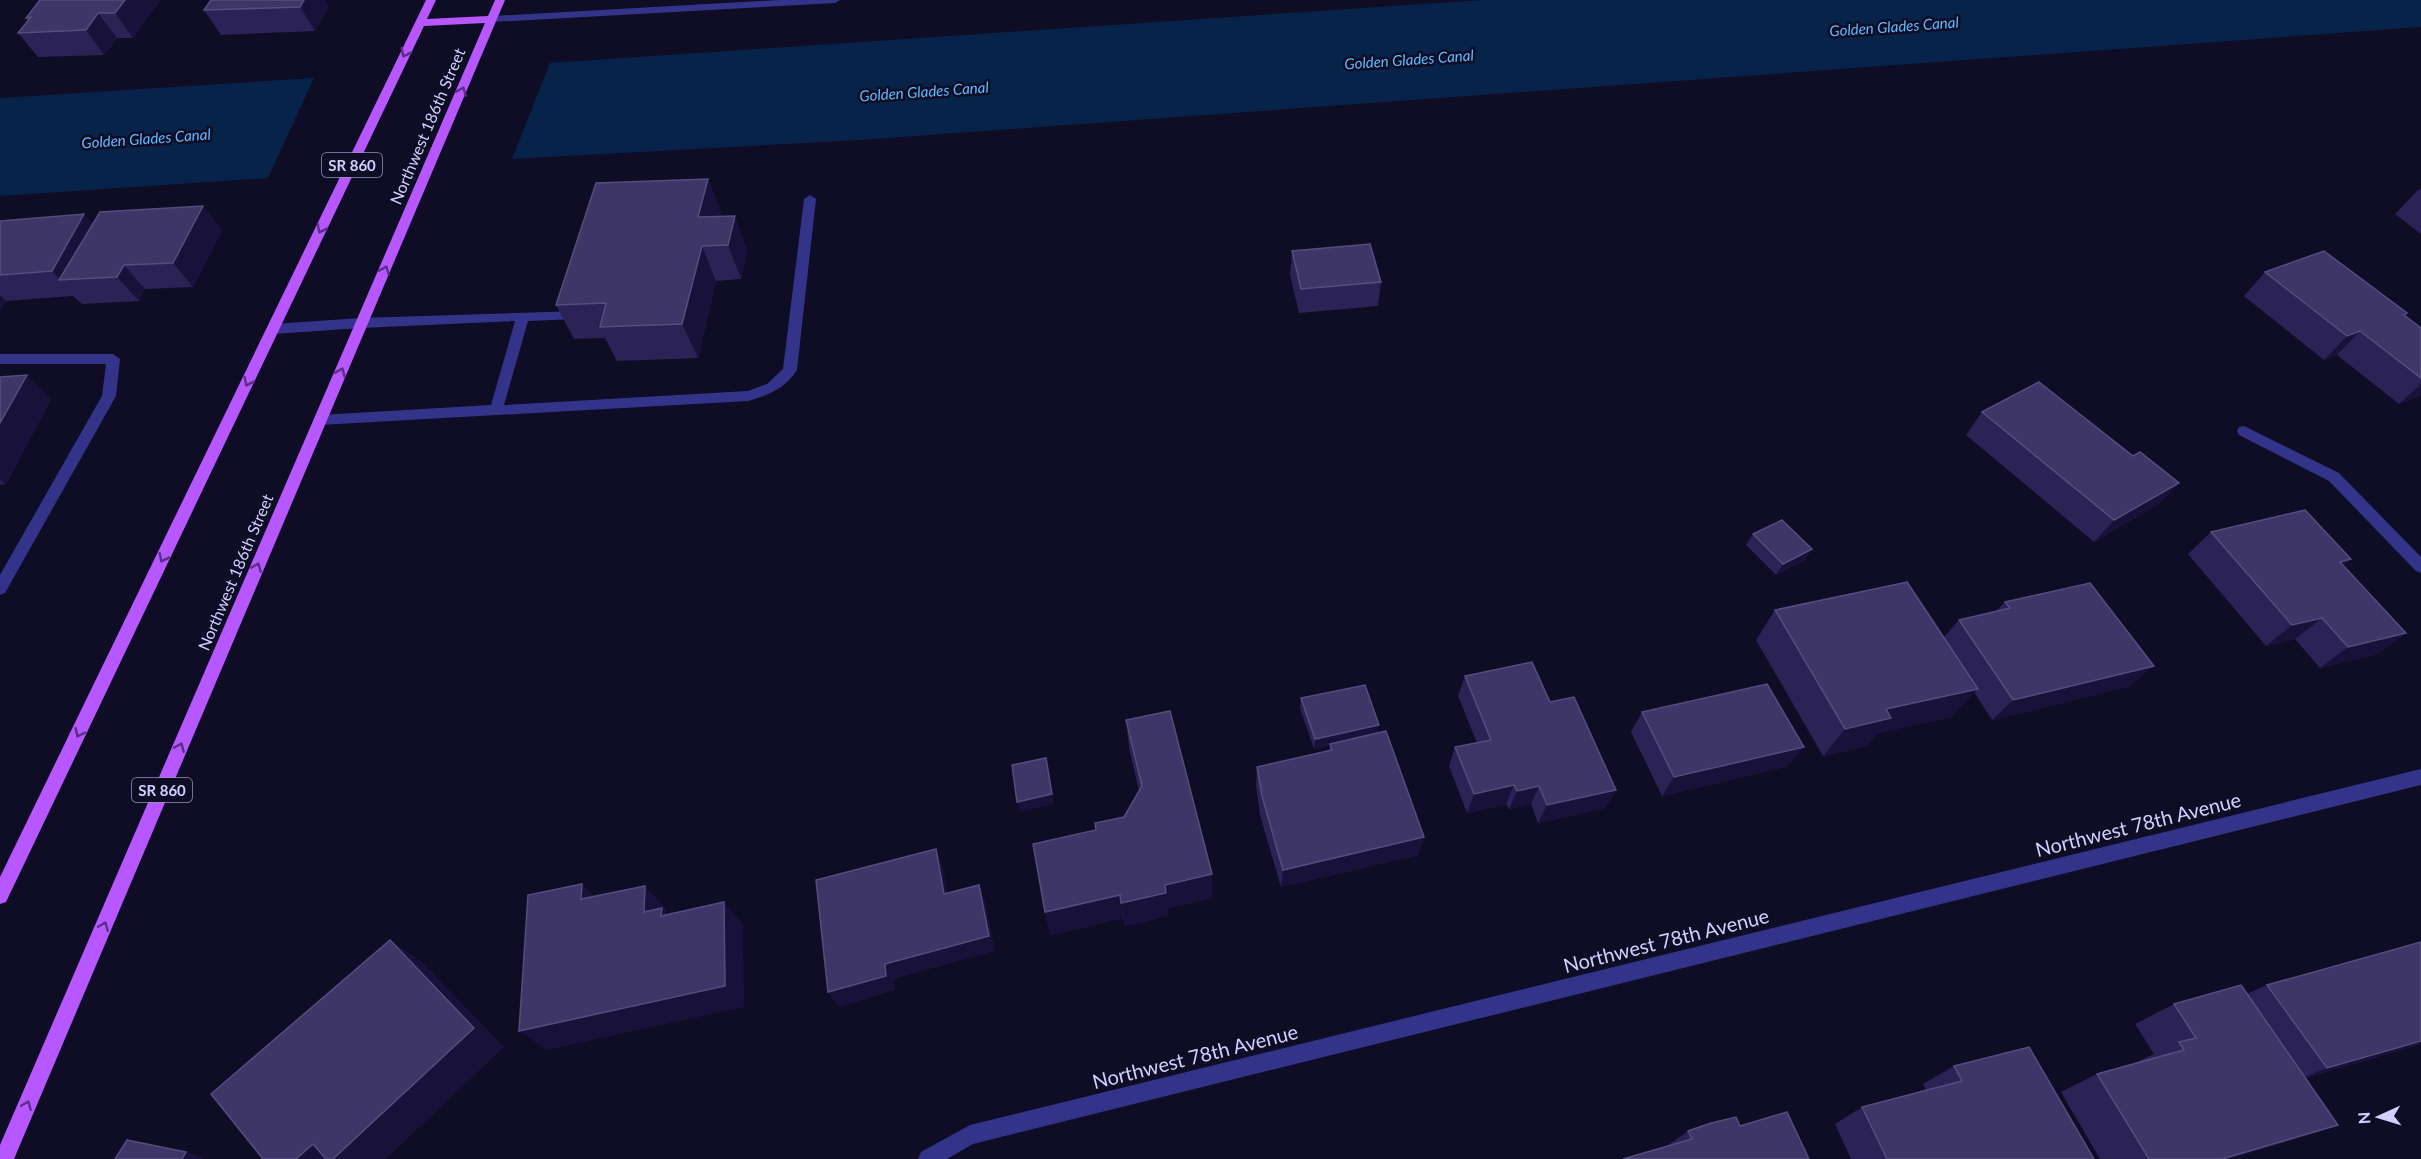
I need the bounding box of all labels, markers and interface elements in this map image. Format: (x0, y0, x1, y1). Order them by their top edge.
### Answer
water label: Golden Glades Canal (1829, 12, 1960, 39)
street label: Northwest 186th Street (385, 45, 469, 207)
water label: Golden Glades Canal (1344, 45, 1475, 72)
one-way arrow (401, 46, 413, 57)
water label: Golden Glades Canal (859, 77, 990, 104)
one-way arrow (455, 86, 467, 97)
water label: Golden Glades Canal (81, 124, 212, 151)
road number: SR 860 (322, 153, 382, 177)
one-way arrow (317, 222, 329, 233)
one-way arrow (377, 265, 389, 276)
one-way arrow (334, 367, 346, 378)
one-way arrow (243, 376, 255, 387)
street label: Northwest 186th Street (193, 491, 277, 653)
one-way arrow (159, 551, 171, 562)
one-way arrow (250, 563, 262, 574)
one-way arrow (74, 727, 86, 738)
one-way arrow (173, 742, 185, 753)
road number: SR 860 (132, 778, 192, 802)
street label: Northwest 78th Avenue (2033, 787, 2243, 861)
street label: Northwest 78th Avenue (1561, 903, 1771, 977)
one-way arrow (97, 921, 109, 932)
street label: Northwest 78th Avenue (1090, 1019, 1300, 1093)
north arrow (2349, 1087, 2409, 1147)
one-way arrow (20, 1101, 32, 1112)
text: N (2354, 1111, 2373, 1125)

